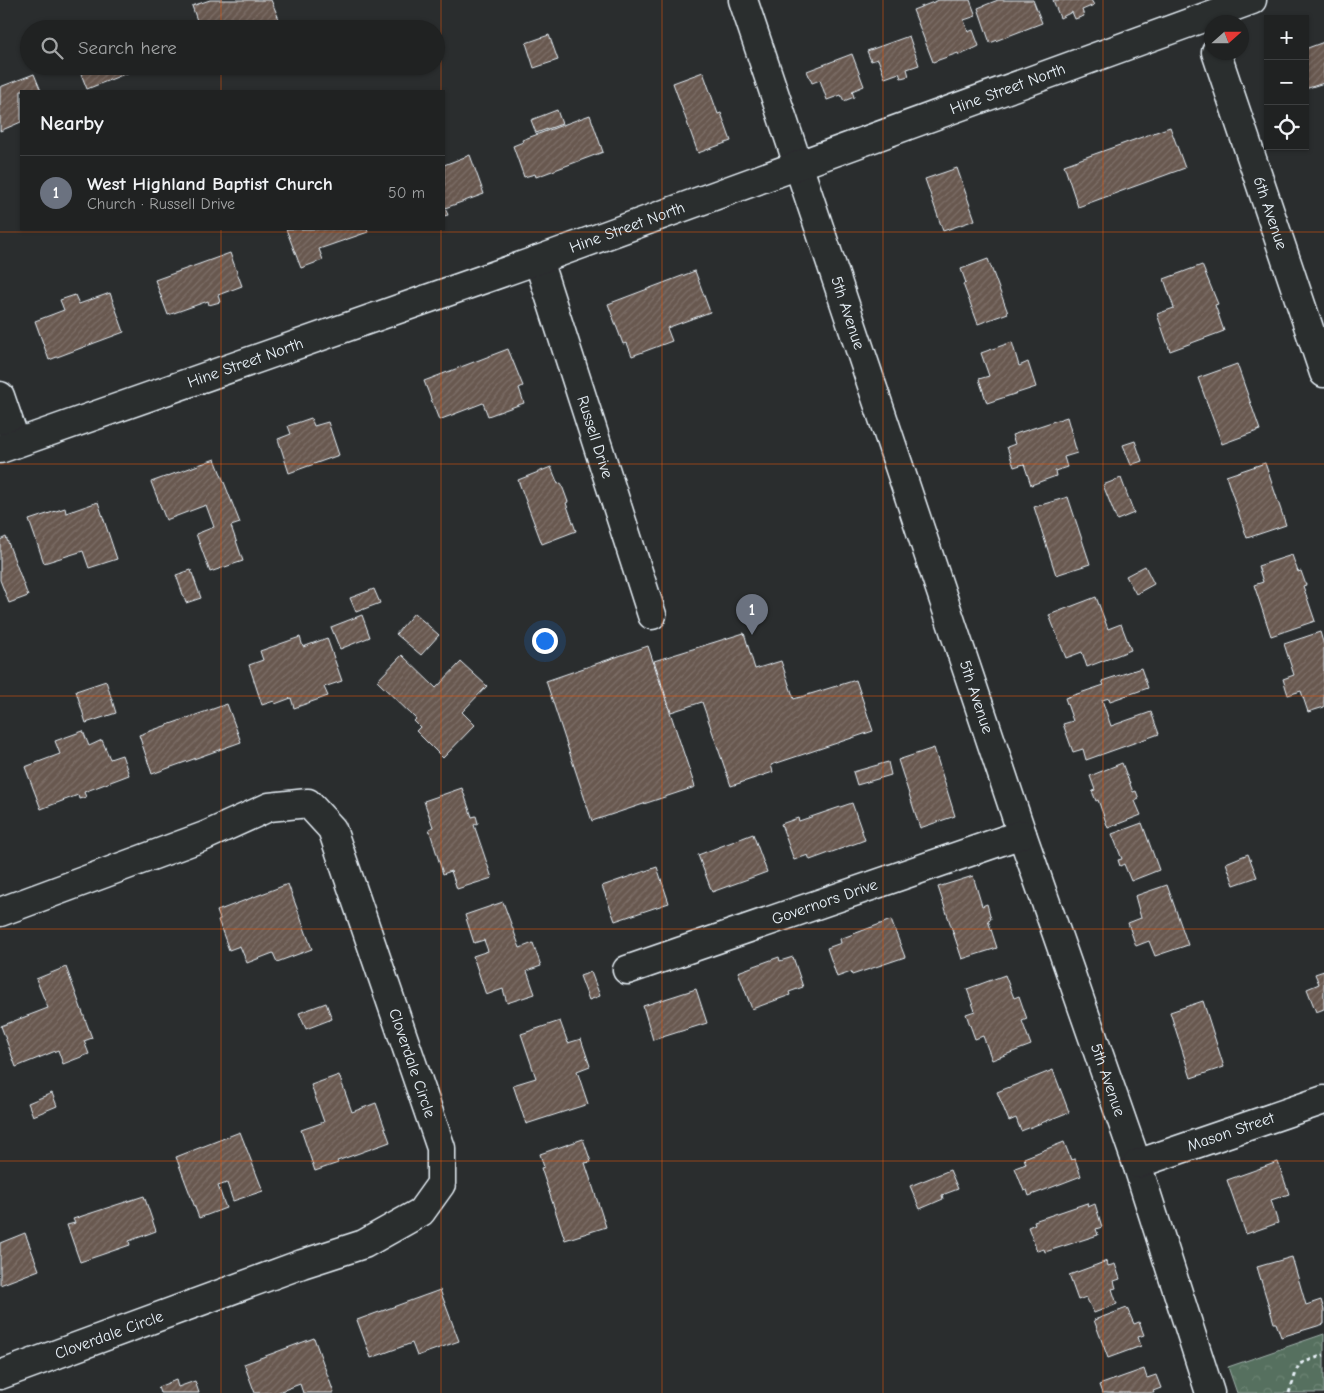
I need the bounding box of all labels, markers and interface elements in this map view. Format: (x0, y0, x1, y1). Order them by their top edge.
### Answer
north arrow (1204, 15, 1249, 60)
map controls (1264, 15, 1309, 150)
button: + (1264, 15, 1309, 60)
search box (20, 20, 445, 75)
icon: search (38, 34, 66, 62)
text: Search here (78, 37, 177, 59)
street label: Hine Street North (947, 60, 1068, 118)
button: − (1264, 60, 1309, 105)
button: locate (1264, 105, 1309, 150)
text: Nearby (40, 111, 104, 135)
text: West Highland Baptist Church (87, 173, 333, 195)
street label: 6th Avenue (1250, 174, 1291, 252)
text: 1 (53, 184, 59, 202)
text: 50 m (388, 184, 425, 202)
text: Church · Russell Drive (87, 195, 235, 213)
street label: Hine Street North (567, 198, 687, 257)
street label: 5th Avenue (827, 274, 868, 352)
street label: Hine Street North (185, 334, 306, 391)
street label: Russell Drive (573, 393, 617, 481)
pin: 1 (736, 594, 768, 635)
your location (532, 628, 558, 654)
street label: 5th Avenue (956, 658, 997, 736)
street label: Governors Drive (769, 875, 880, 928)
street label: Cloverdale Circle (385, 1006, 439, 1120)
street label: 5th Avenue (1087, 1041, 1129, 1119)
street label: Mason Street (1185, 1109, 1277, 1155)
street label: Cloverdale Circle (52, 1307, 166, 1363)

